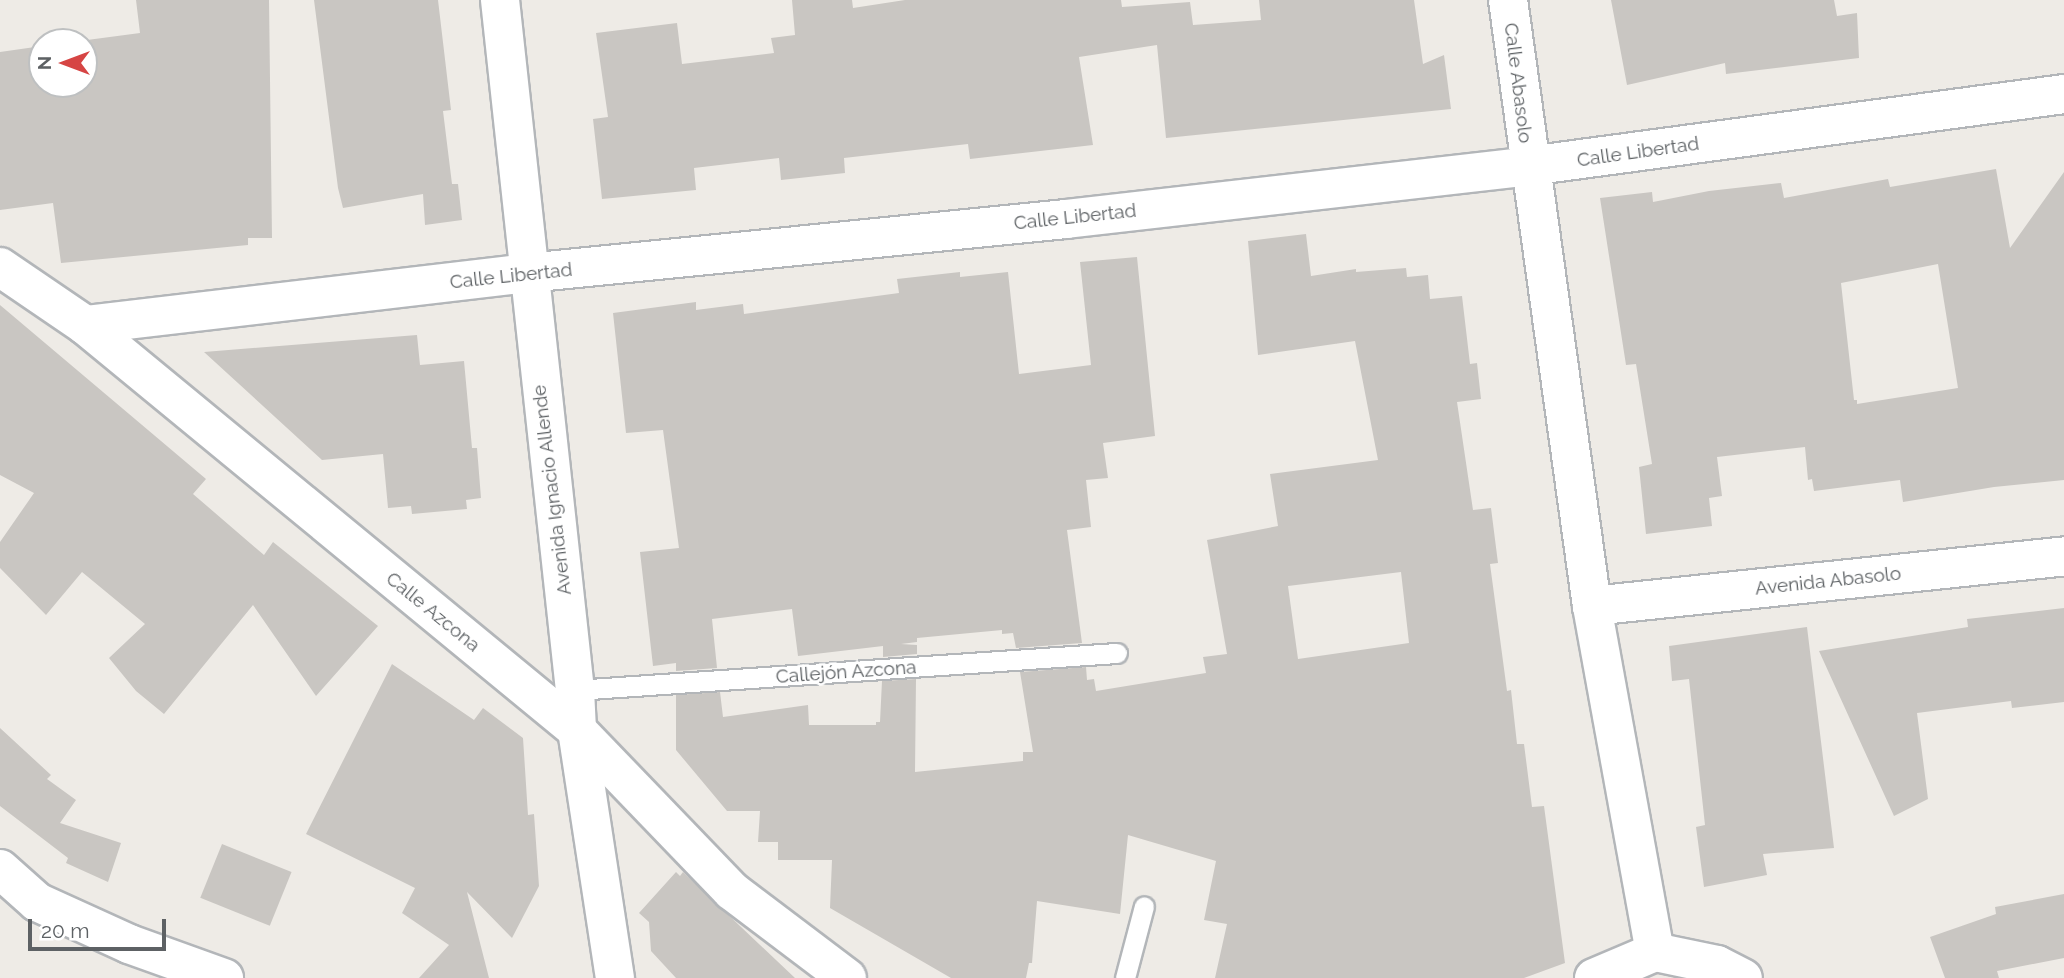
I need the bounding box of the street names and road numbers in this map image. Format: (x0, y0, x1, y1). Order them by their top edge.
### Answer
street label: Calle Abasolo (1499, 21, 1537, 145)
street label: Calle Libertad (1575, 132, 1701, 172)
street label: Calle Libertad (1013, 199, 1137, 235)
street label: Calle Libertad (449, 258, 573, 294)
street label: Avenida Ignacio Allende (528, 383, 576, 597)
street label: Avenida Abasolo (1754, 562, 1902, 600)
street label: Calle Azcona (381, 567, 485, 657)
street label: Callejón Azcona (775, 656, 917, 688)

